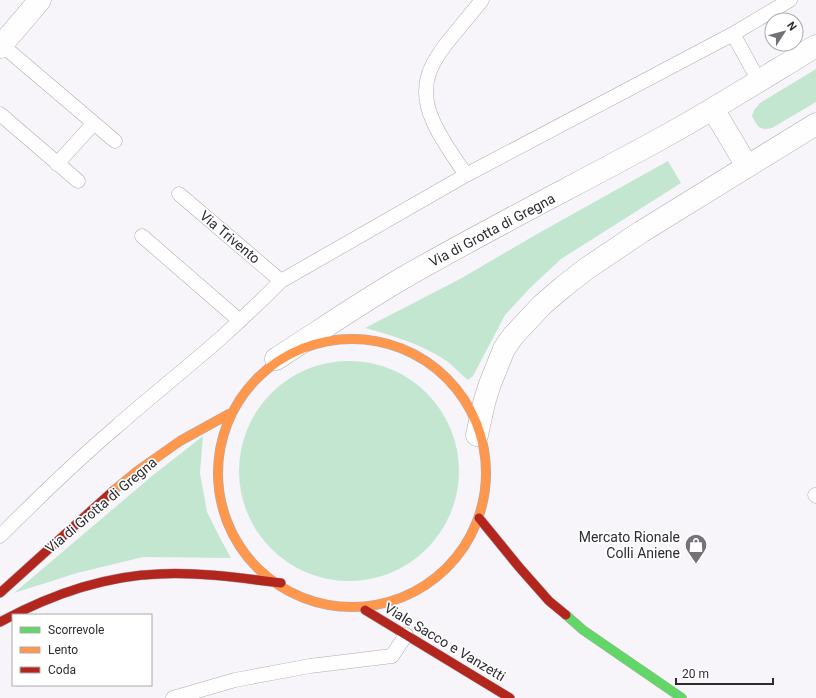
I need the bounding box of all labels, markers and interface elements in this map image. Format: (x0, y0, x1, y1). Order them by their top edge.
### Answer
north arrow (764, 12, 804, 52)
text: N (784, 19, 799, 34)
street label: Via di Grotta di Gregna (426, 190, 558, 270)
street label: Via Trivento (197, 207, 263, 267)
street label: Via di Grotta di Gregna (42, 454, 160, 556)
place label: Mercato Rionale Colli Aniene (579, 529, 680, 561)
shop icon: Mercato Rionale Colli Aniene (683, 532, 709, 565)
street label: Viale Sacco e Vanzetti (382, 600, 508, 684)
legend (12, 614, 152, 686)
text: Scorrevole (48, 623, 104, 637)
text: Lento (48, 643, 78, 657)
scale bar (676, 660, 773, 686)
text: Coda (48, 663, 76, 677)
text: 20 m (682, 667, 709, 681)

